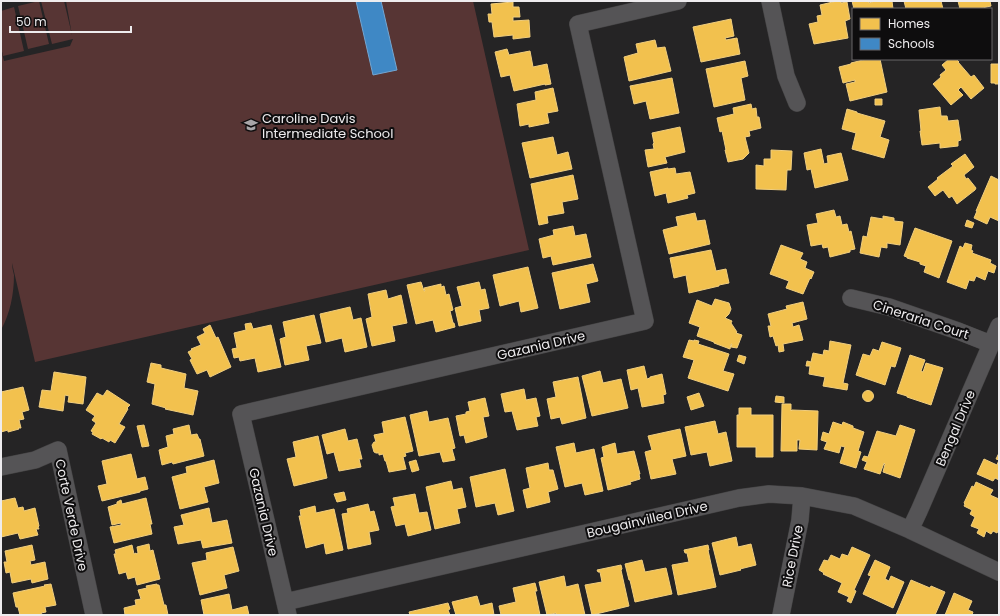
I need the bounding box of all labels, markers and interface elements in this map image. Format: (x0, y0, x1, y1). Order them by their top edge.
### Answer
scale bar (10, 8, 131, 34)
legend (852, 8, 992, 60)
text: 50 m (16, 13, 47, 30)
text: Homes (888, 15, 930, 32)
text: Schools (888, 35, 935, 52)
place label: Caroline Davis Intermediate School (262, 109, 393, 143)
school or university icon: Caroline Davis Intermediate School (243, 117, 259, 133)
street label: Cineraria Court (870, 295, 971, 344)
street label: Gazania Drive (495, 326, 587, 365)
street label: Bengal Drive (931, 387, 980, 469)
street label: Corte Verde Drive (50, 457, 93, 573)
street label: Gazania Drive (244, 466, 283, 558)
street label: Bougainvillea Drive (585, 496, 709, 543)
street label: Rice Drive (777, 523, 808, 589)

